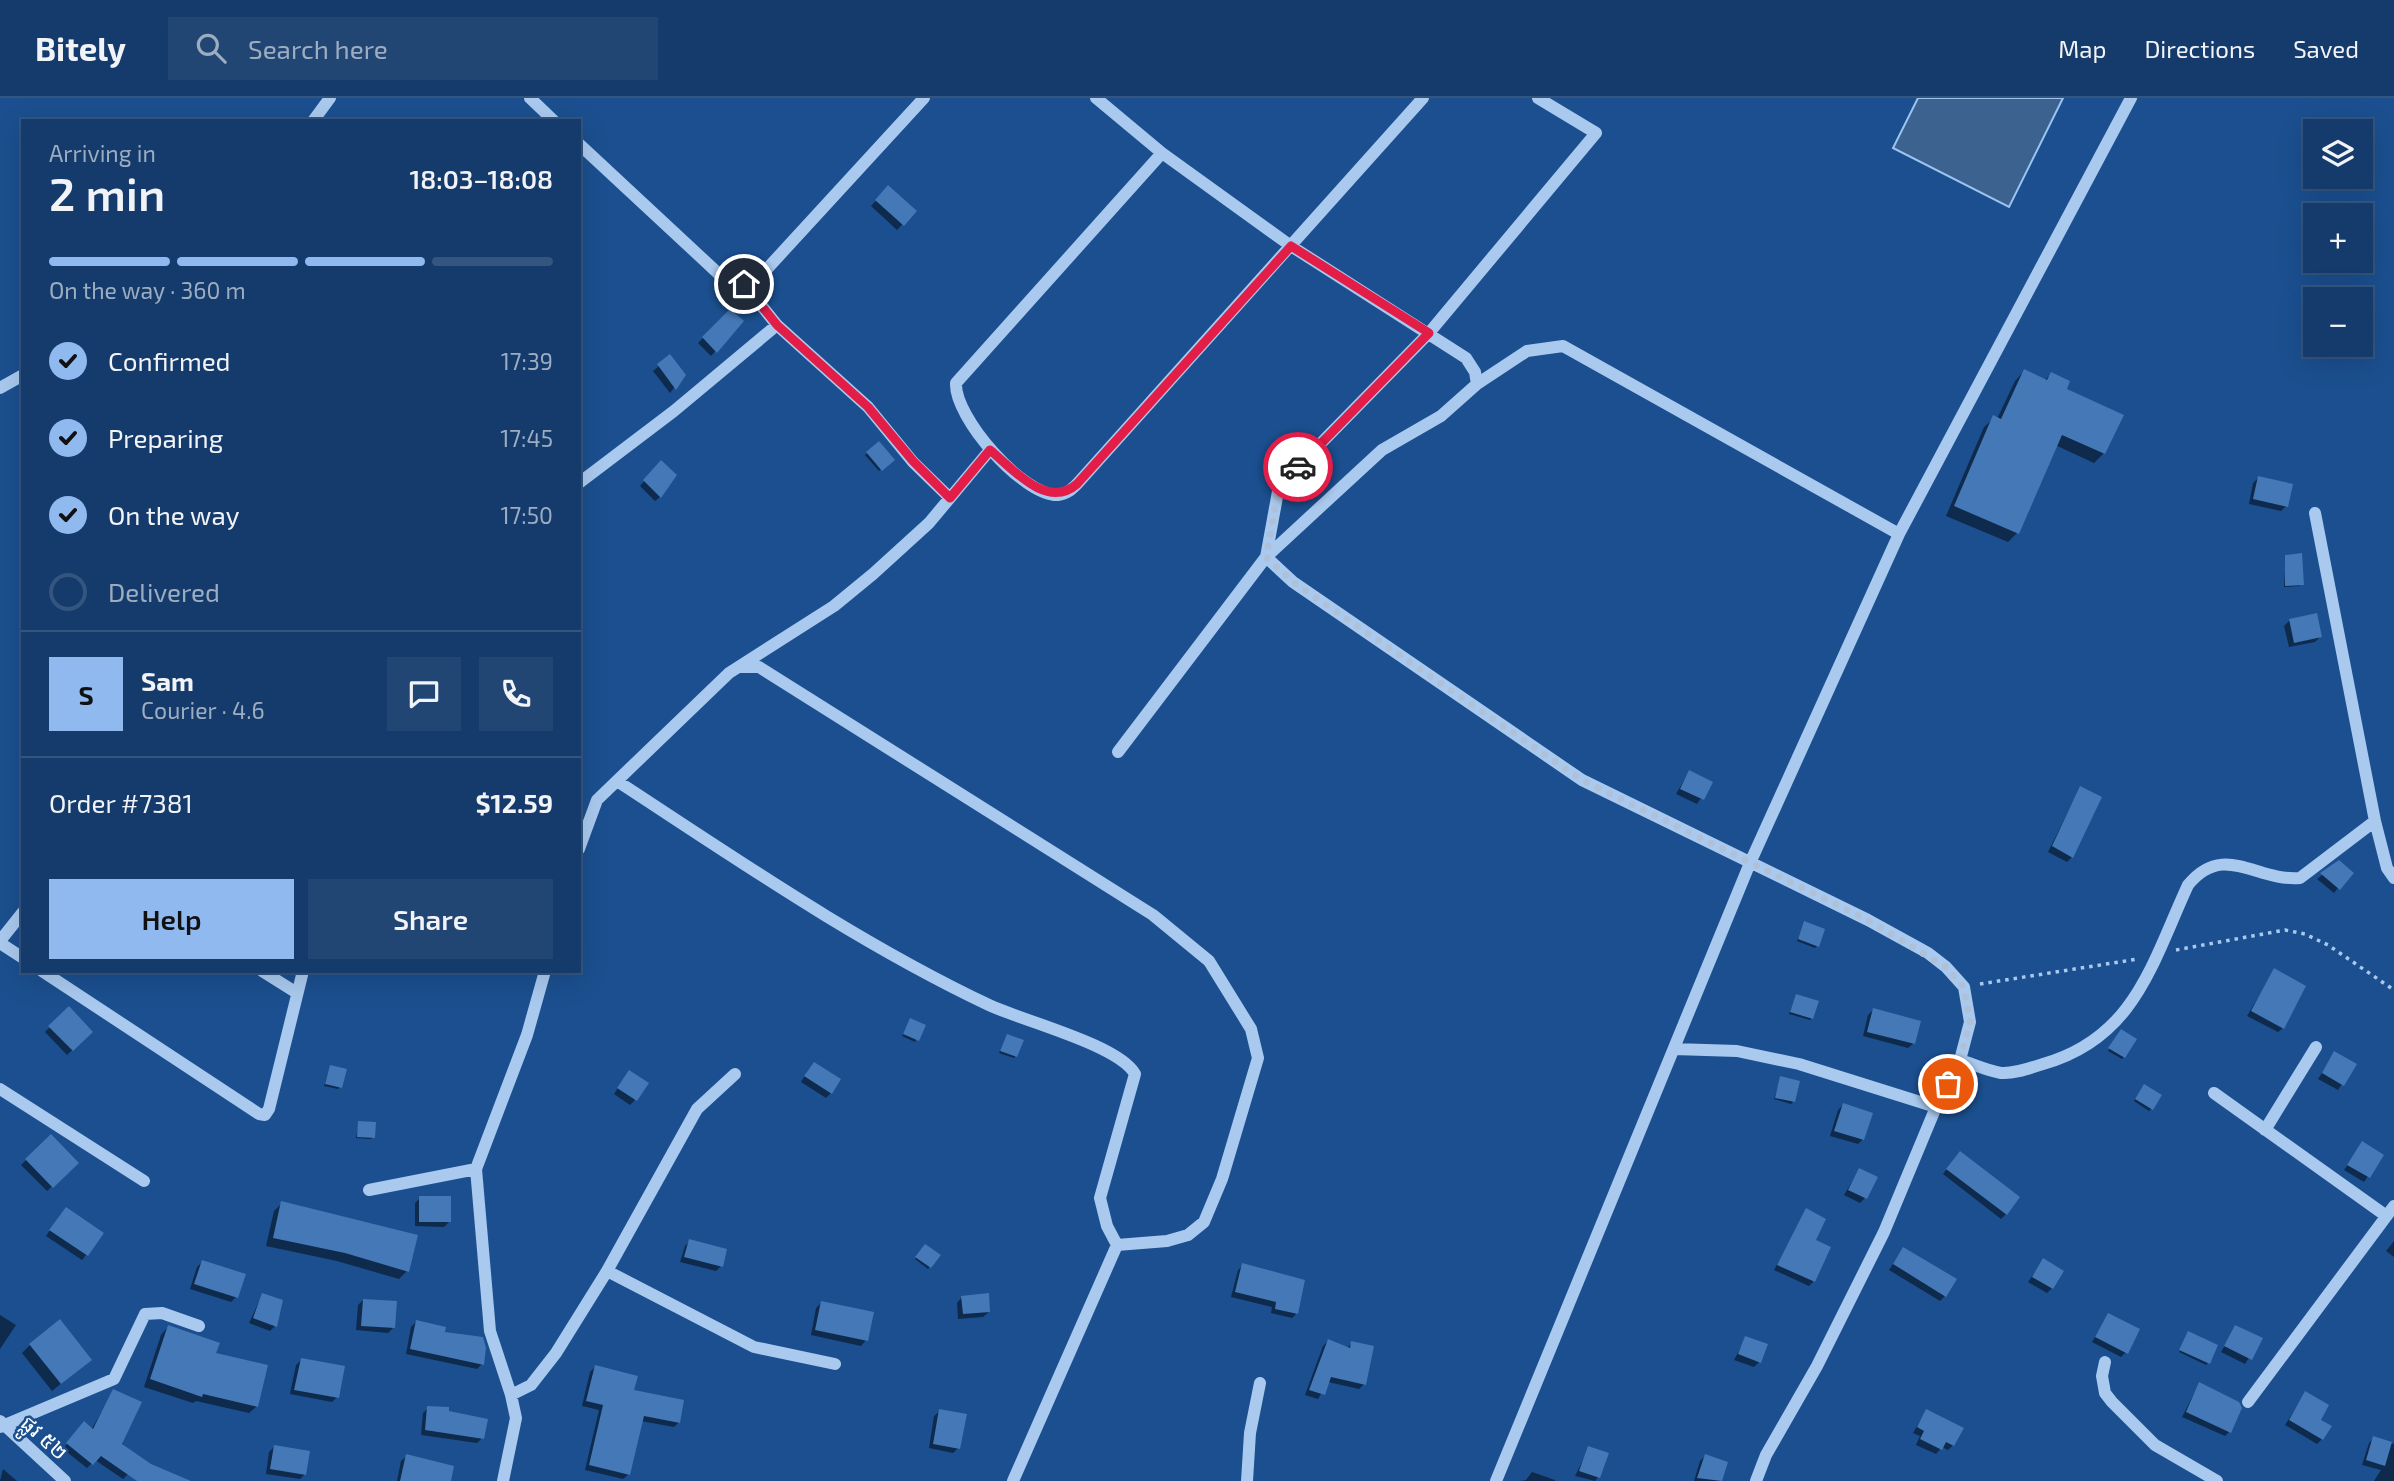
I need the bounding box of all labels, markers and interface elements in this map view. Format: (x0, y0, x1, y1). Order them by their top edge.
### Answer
search box (168, 17, 658, 80)
text: Bitely (35, 28, 126, 68)
icon: search (192, 29, 230, 67)
text: Search here (248, 33, 388, 64)
text: Map (2058, 34, 2106, 63)
text: Directions (2144, 34, 2255, 63)
text: Saved (2293, 34, 2359, 63)
map controls (2303, 119, 2373, 357)
button: layers (2303, 119, 2373, 189)
text: Arriving in (49, 139, 156, 167)
text: 18:03–18:08 (409, 163, 553, 194)
text: 2 min (49, 165, 165, 220)
button: + (2303, 203, 2373, 273)
pin (714, 254, 774, 314)
icon: home (725, 265, 763, 303)
text: On the way · 360 m (49, 276, 246, 304)
button: − (2303, 287, 2373, 357)
icon: check (49, 342, 87, 380)
text: Confirmed (108, 345, 231, 376)
text: 17:39 (501, 347, 553, 375)
icon: check (49, 419, 87, 457)
text: Preparing (108, 422, 223, 453)
text: 17:45 (500, 424, 553, 452)
courier (1263, 432, 1333, 502)
icon: car (1279, 448, 1317, 486)
icon: check (49, 496, 87, 534)
text: On the way (108, 499, 239, 530)
text: 17:50 (500, 501, 553, 529)
text: Delivered (108, 576, 220, 607)
button: chat (387, 657, 461, 731)
button: phone (479, 657, 553, 731)
text: Sam (141, 665, 194, 696)
text: S (78, 679, 94, 710)
text: Courier · 4.6 (141, 696, 265, 724)
text: Order #7381 (49, 787, 193, 818)
text: $12.59 (476, 787, 553, 818)
button: Help (49, 879, 294, 959)
button: Share (308, 879, 553, 959)
pin (1918, 1054, 1978, 1114)
icon: bag (1929, 1065, 1967, 1103)
street label: ផ្លូវ ៥២ (11, 1410, 73, 1470)

